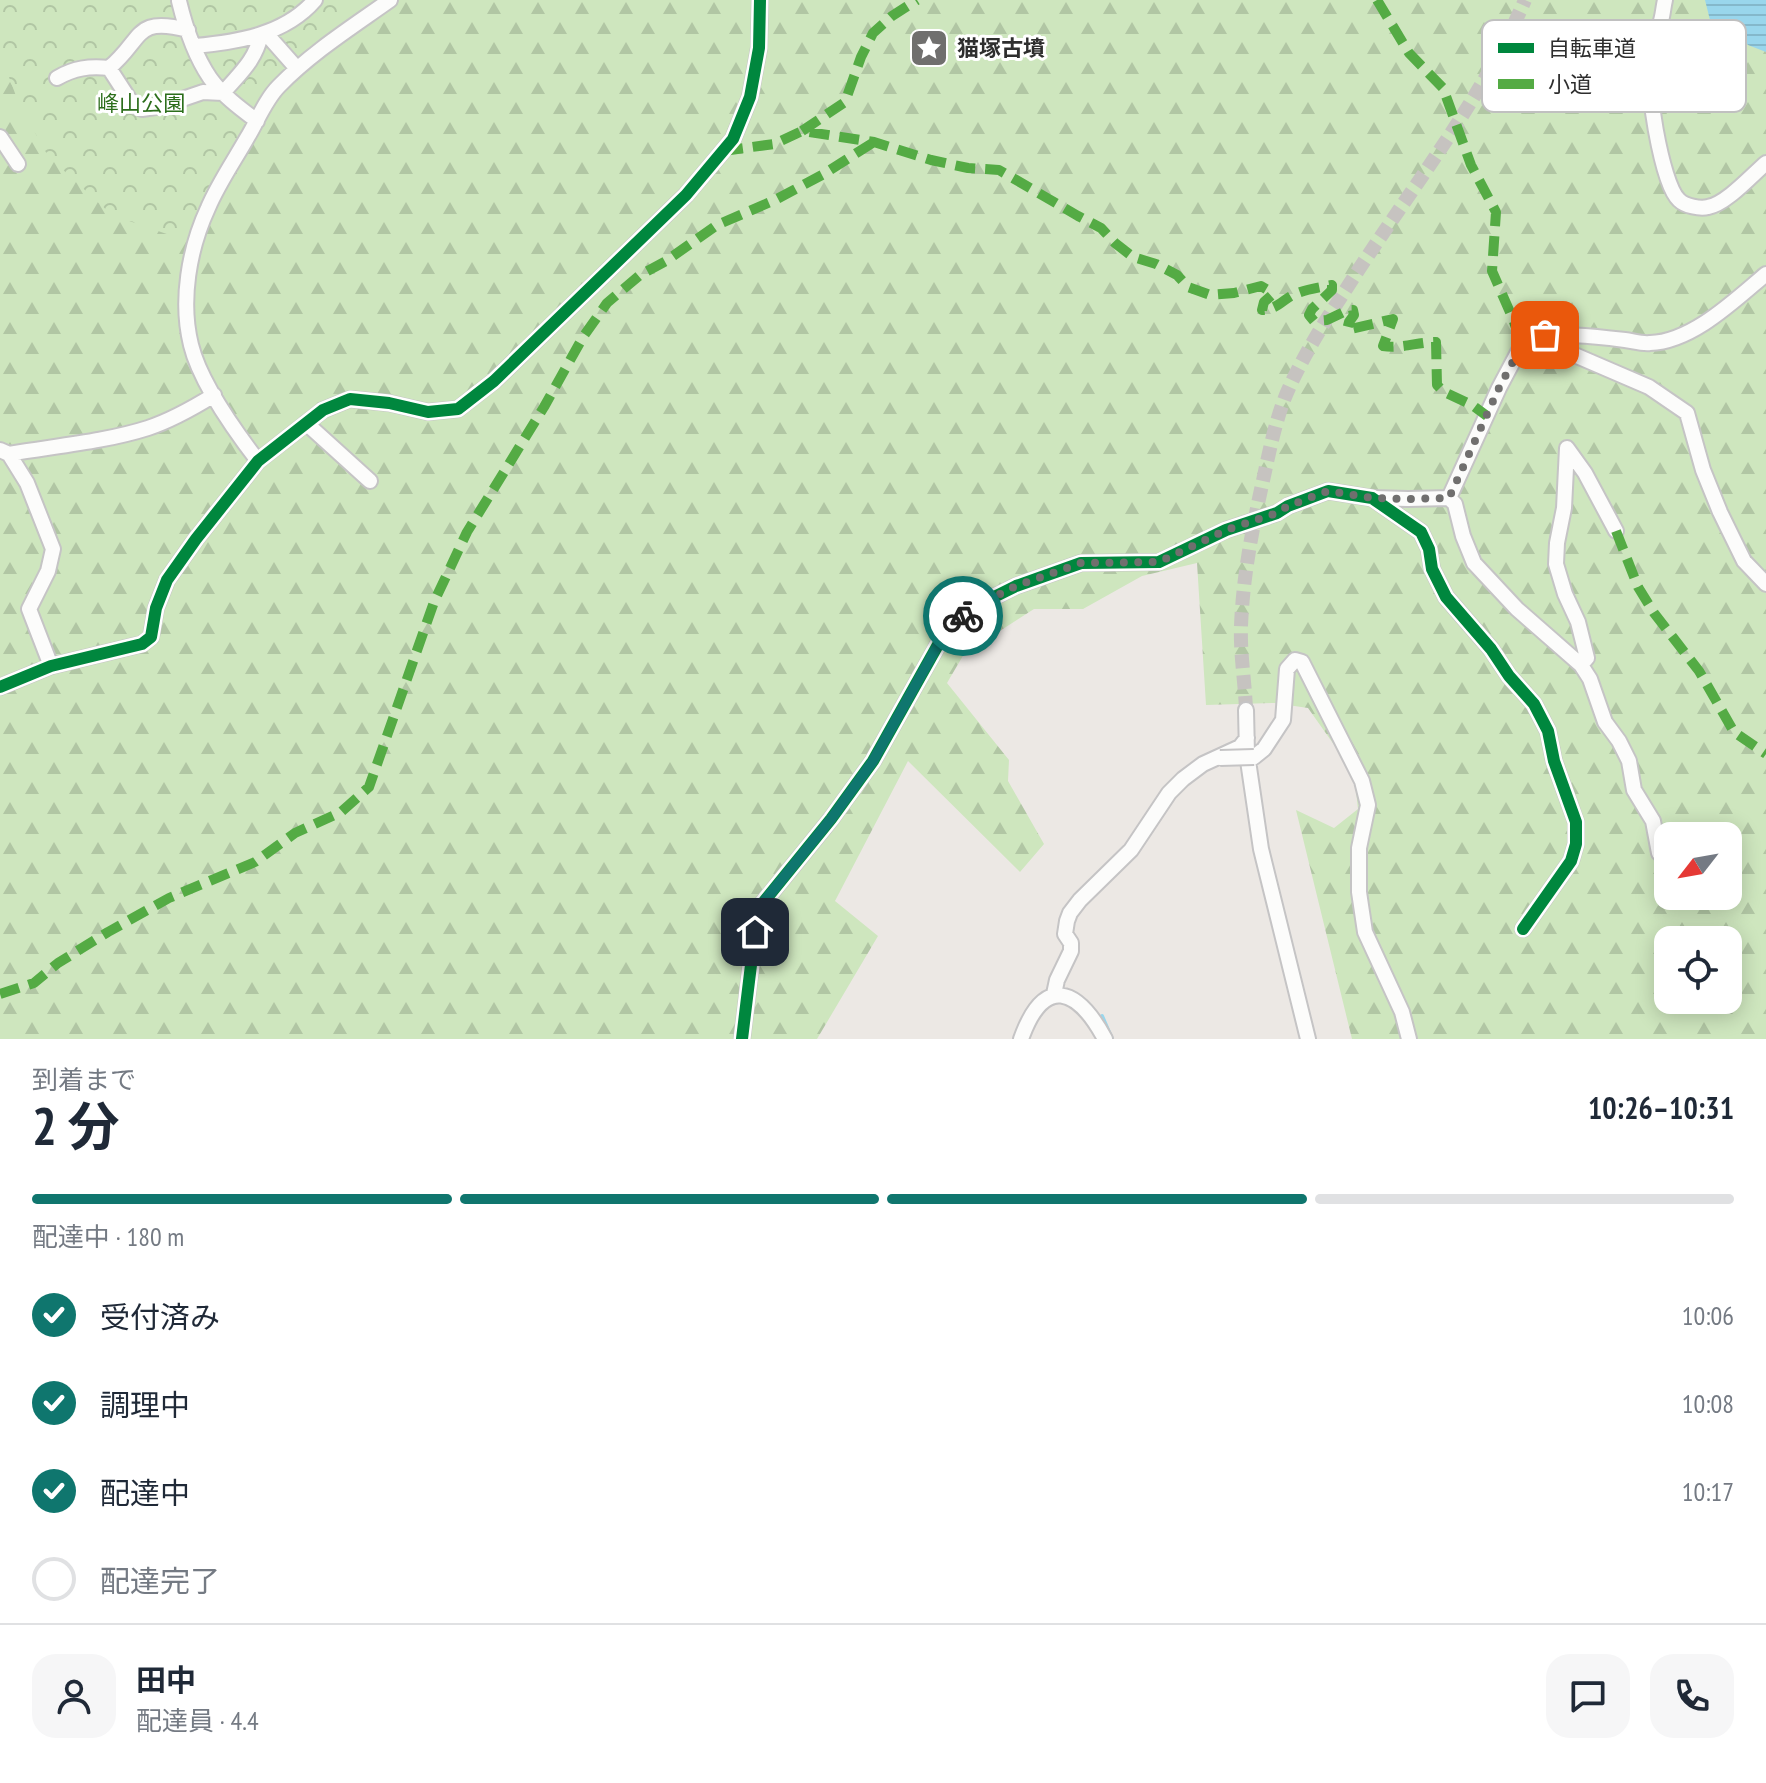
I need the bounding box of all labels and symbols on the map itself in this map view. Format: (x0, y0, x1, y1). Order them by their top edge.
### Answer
legend (1482, 20, 1746, 112)
place icon: 猫塚古墳 (908, 27, 950, 69)
place label: 猫塚古墳 (957, 34, 1045, 62)
text: 自転車道 (1548, 34, 1636, 62)
text: 小道 (1548, 70, 1592, 98)
park label: 峰山公園 (97, 89, 185, 117)
pin (1511, 301, 1579, 369)
courier (923, 576, 1003, 656)
north arrow (1654, 822, 1742, 910)
pin (721, 898, 789, 966)

